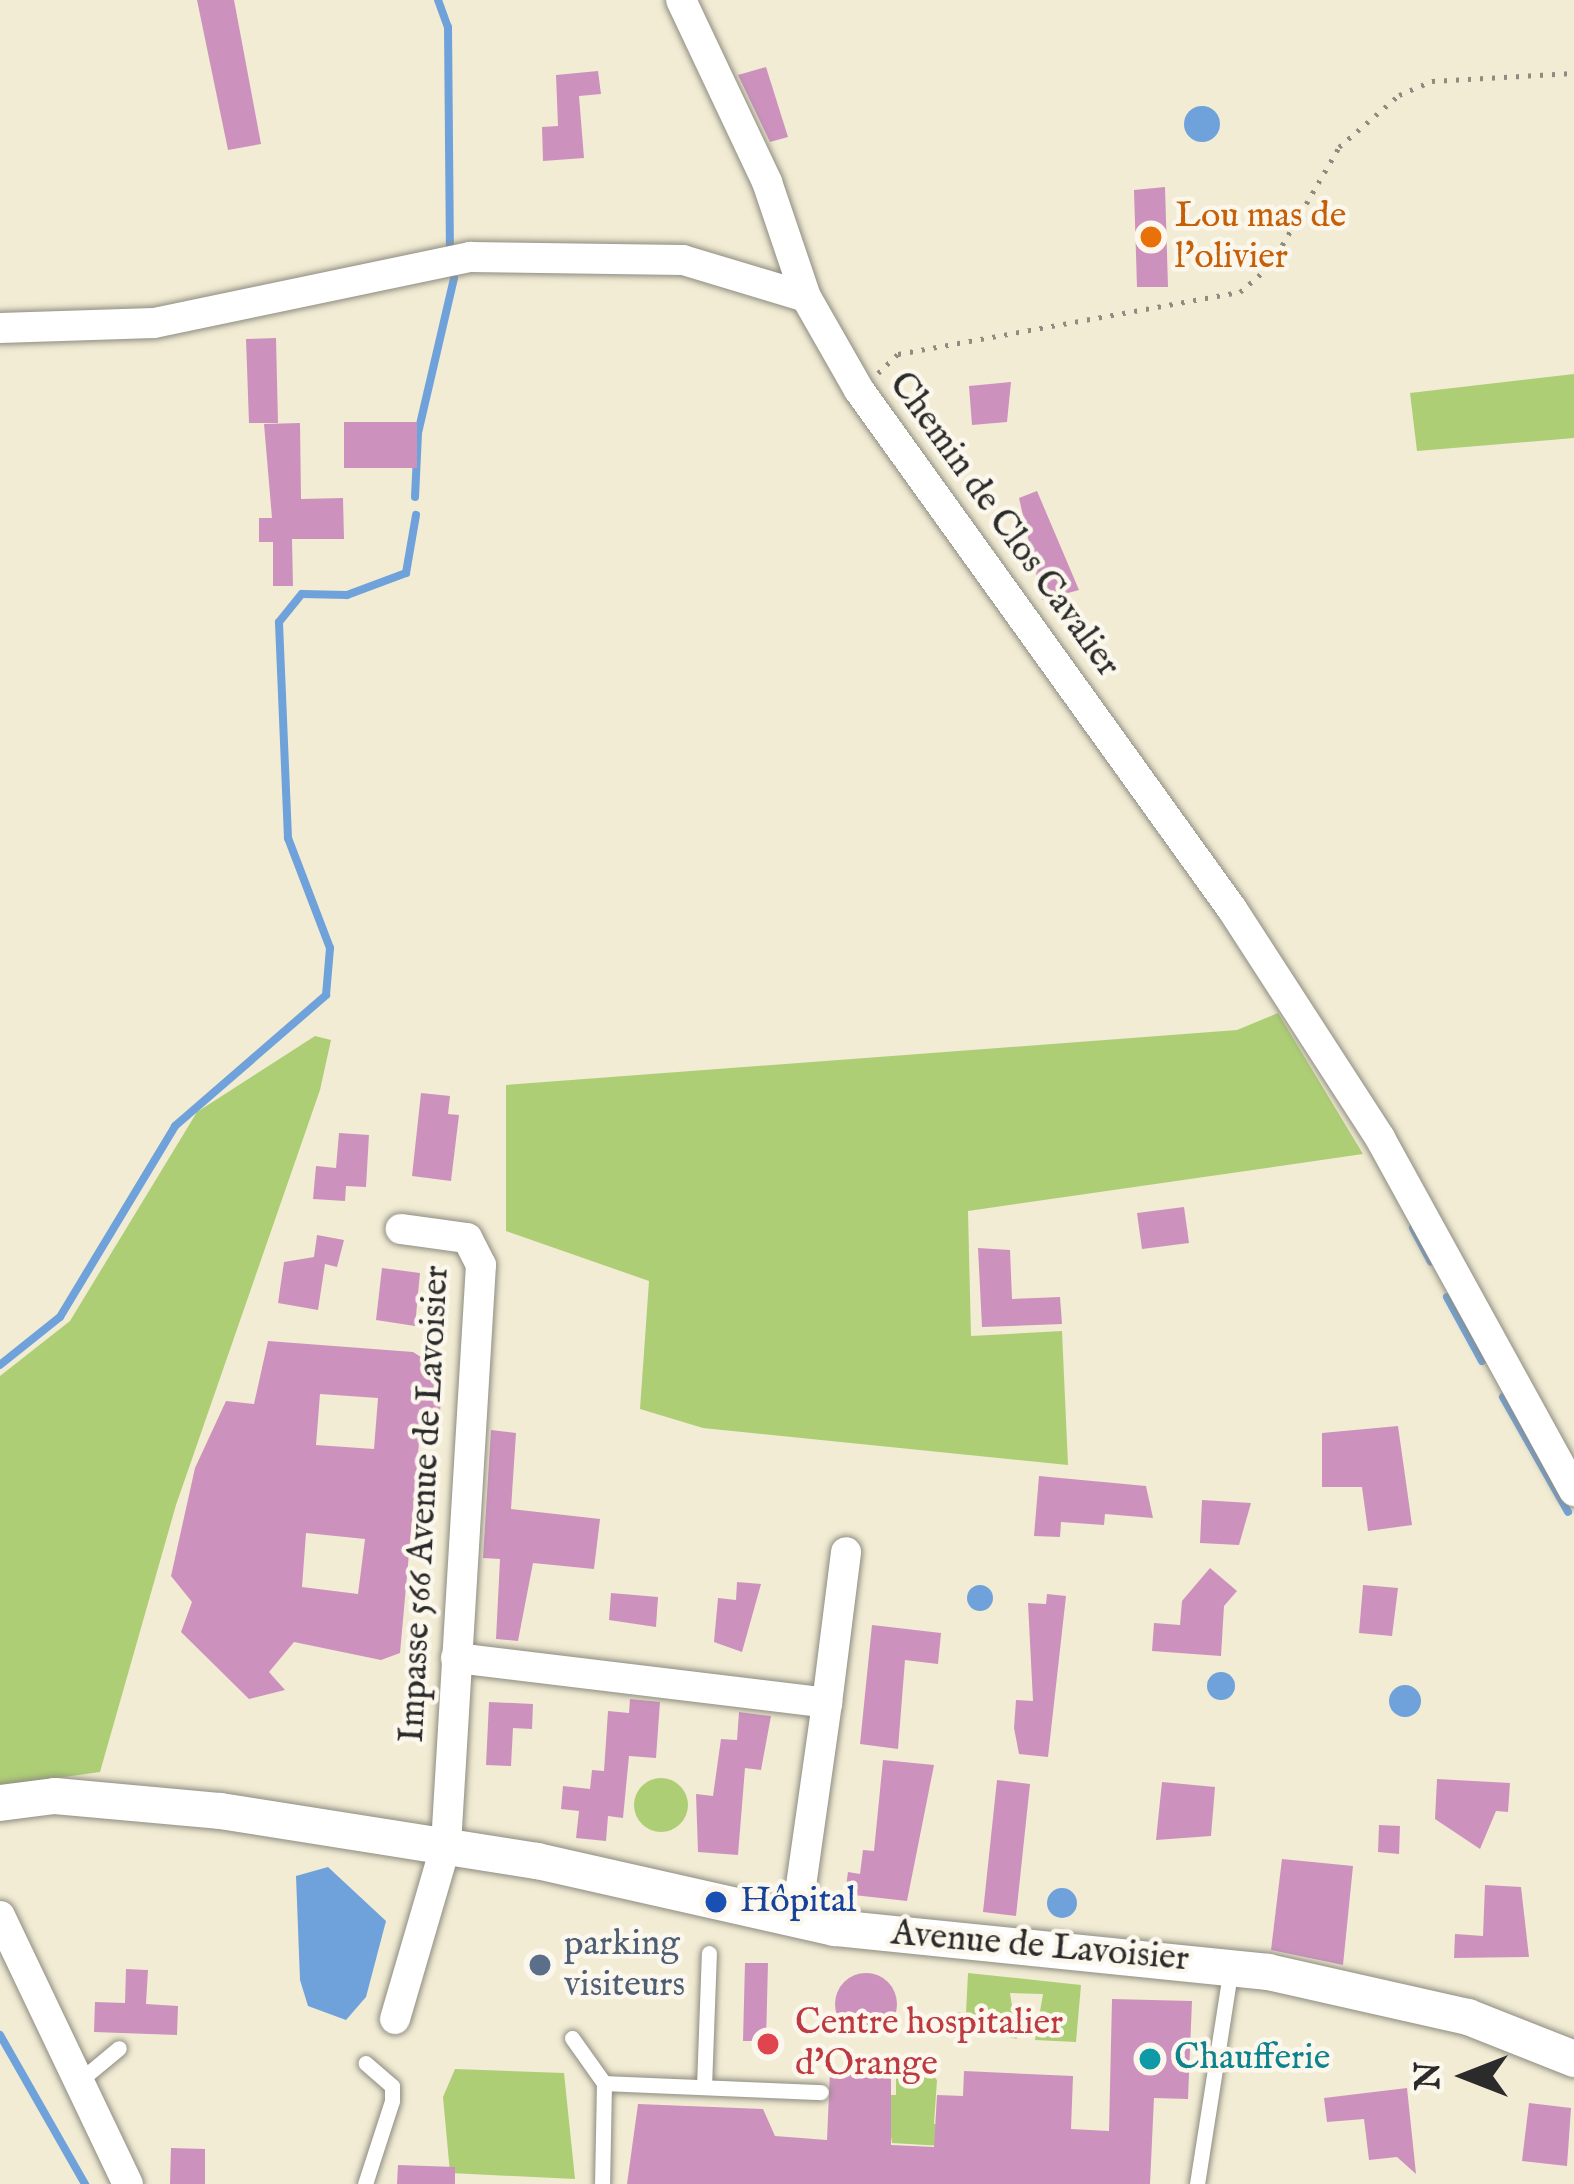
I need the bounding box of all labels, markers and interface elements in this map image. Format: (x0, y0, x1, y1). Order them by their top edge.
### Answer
place label: Lou mas de l'olivier (1175, 194, 1346, 279)
marker: Lou mas de l'olivier (1138, 224, 1164, 250)
street label: Chemin de Clos Cavalier (879, 364, 1129, 686)
street label: Impasse 566 Avenue de Lavoisier (391, 1264, 459, 1744)
place label: Hôpital (740, 1880, 856, 1924)
marker: Hôpital (703, 1889, 729, 1915)
street label: Avenue de Lavoisier (889, 1912, 1191, 1982)
place label: parking visiteurs (564, 1922, 685, 2007)
marker: parking visiteurs (527, 1952, 553, 1978)
place label: Centre hospitalier d'Orange (795, 2001, 1063, 2086)
north arrow (1406, 2016, 1526, 2136)
marker: Centre hospitalier d'Orange (752, 2028, 784, 2060)
place label: Chaufferie (1174, 2037, 1330, 2081)
marker: Chaufferie (1137, 2046, 1163, 2072)
text: N (1409, 2062, 1451, 2090)

